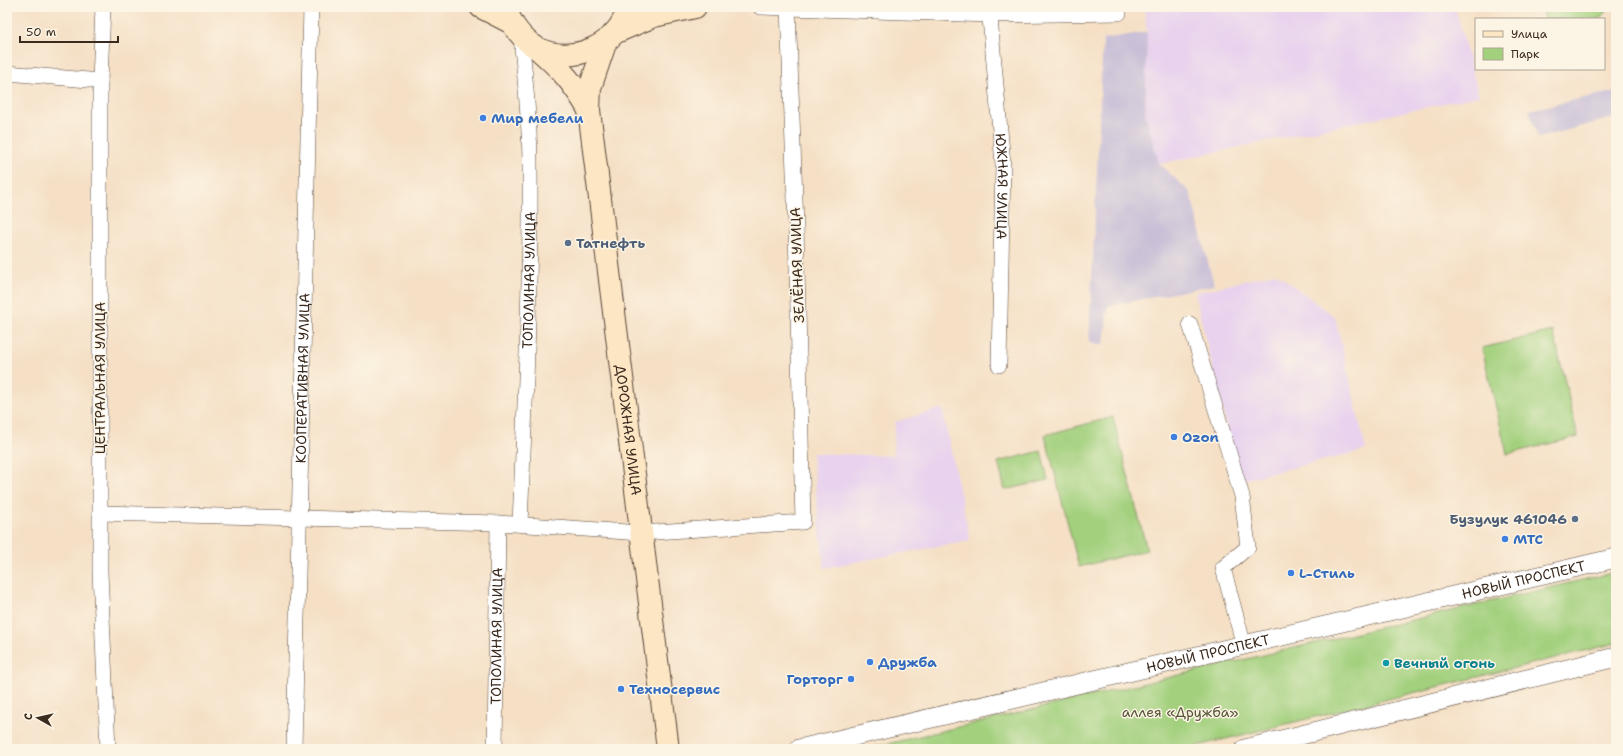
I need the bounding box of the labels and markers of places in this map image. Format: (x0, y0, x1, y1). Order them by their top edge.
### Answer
place label: Мир мебели (491, 109, 584, 127)
marker: Мир мебели (478, 113, 488, 123)
place label: Татнефть (576, 234, 645, 252)
marker: Татнефть (563, 238, 573, 248)
place label: Ozon (1182, 428, 1219, 446)
marker: Ozon (1169, 432, 1179, 442)
place label: Бузулук 461046 (1449, 510, 1567, 528)
marker: Бузулук 461046 (1570, 514, 1580, 524)
place label: МТС (1513, 530, 1543, 548)
marker: МТС (1500, 534, 1510, 544)
place label: L-Стиль (1299, 564, 1355, 582)
marker: L-Стиль (1286, 568, 1296, 578)
place label: Дружба (878, 653, 937, 671)
place label: Вечный огонь (1394, 654, 1495, 672)
marker: Дружба (865, 657, 875, 667)
marker: Вечный огонь (1381, 658, 1391, 668)
place label: Горторг (787, 670, 844, 688)
marker: Горторг (846, 674, 856, 684)
place label: Техносервис (629, 680, 720, 698)
marker: Техносервис (616, 684, 626, 694)

